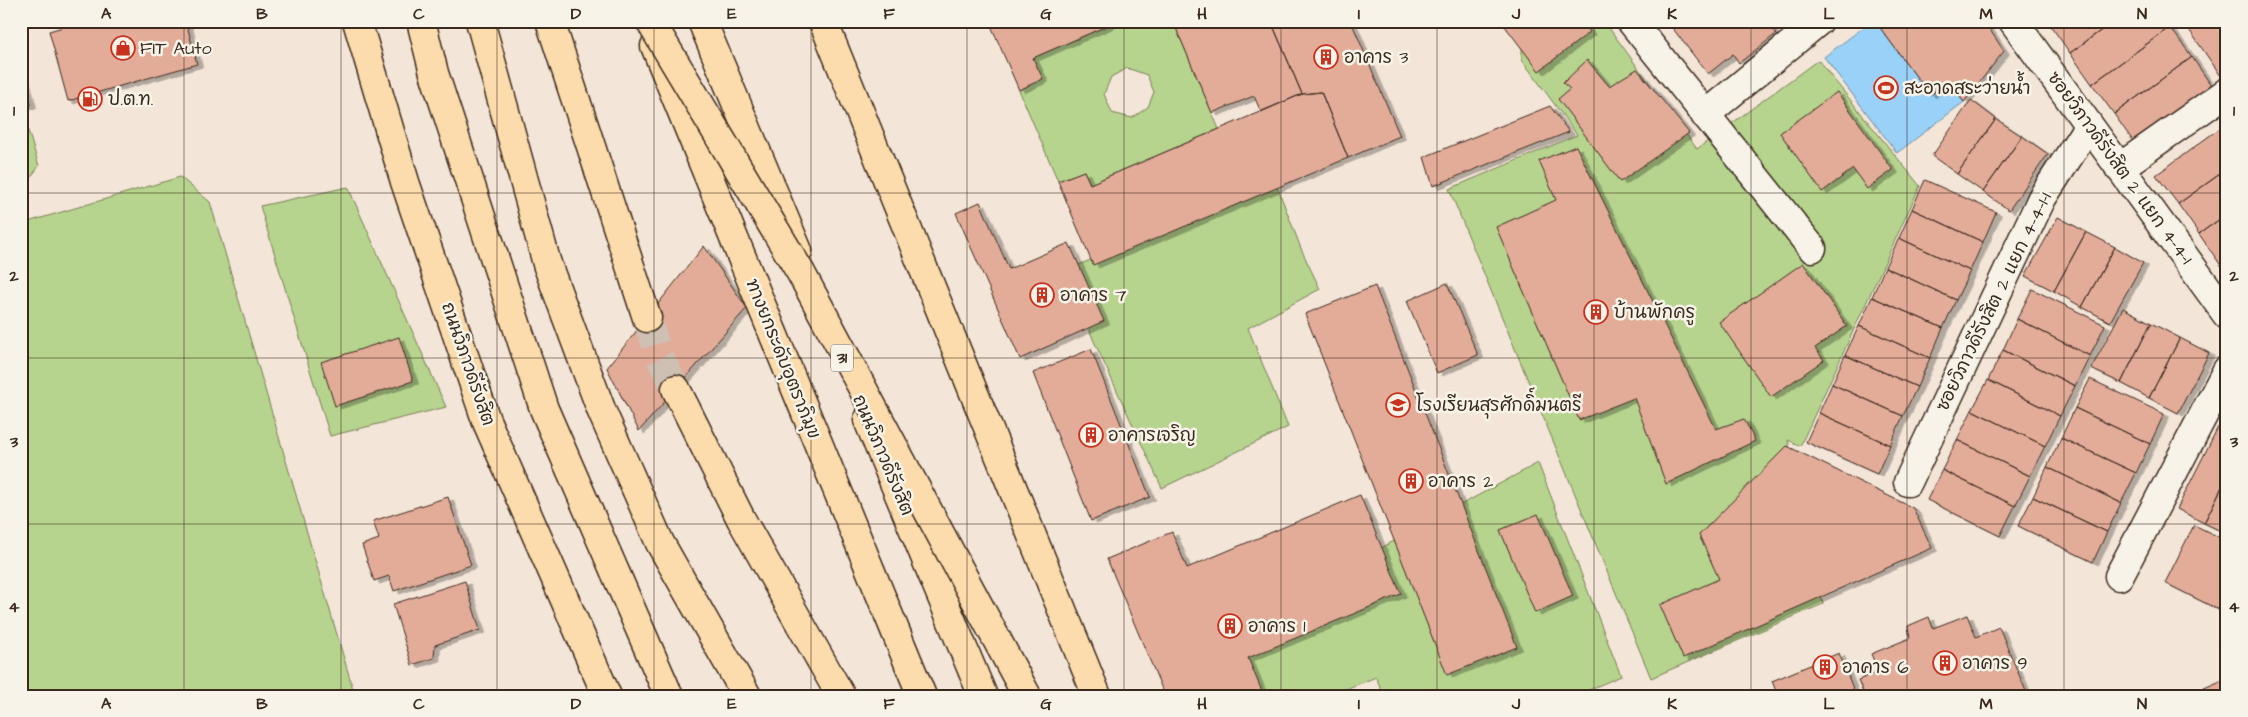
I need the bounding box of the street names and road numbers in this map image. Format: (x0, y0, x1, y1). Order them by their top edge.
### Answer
street label: ซอยวิภาวดีรังสิต 2 แยก 4-4-1 (2041, 66, 2199, 270)
street label: ซอยวิภาวดีรังสิต 2 แยก 4-4-1-1 (1930, 188, 2058, 416)
street label: ทางยกระดับอุตราภิมุข (738, 275, 827, 443)
street label: ถนนวิภาวดีรังสิต (435, 299, 501, 429)
road number: 31 (831, 344, 853, 372)
street label: ถนนวิภาวดีรังสิต (846, 391, 920, 519)

